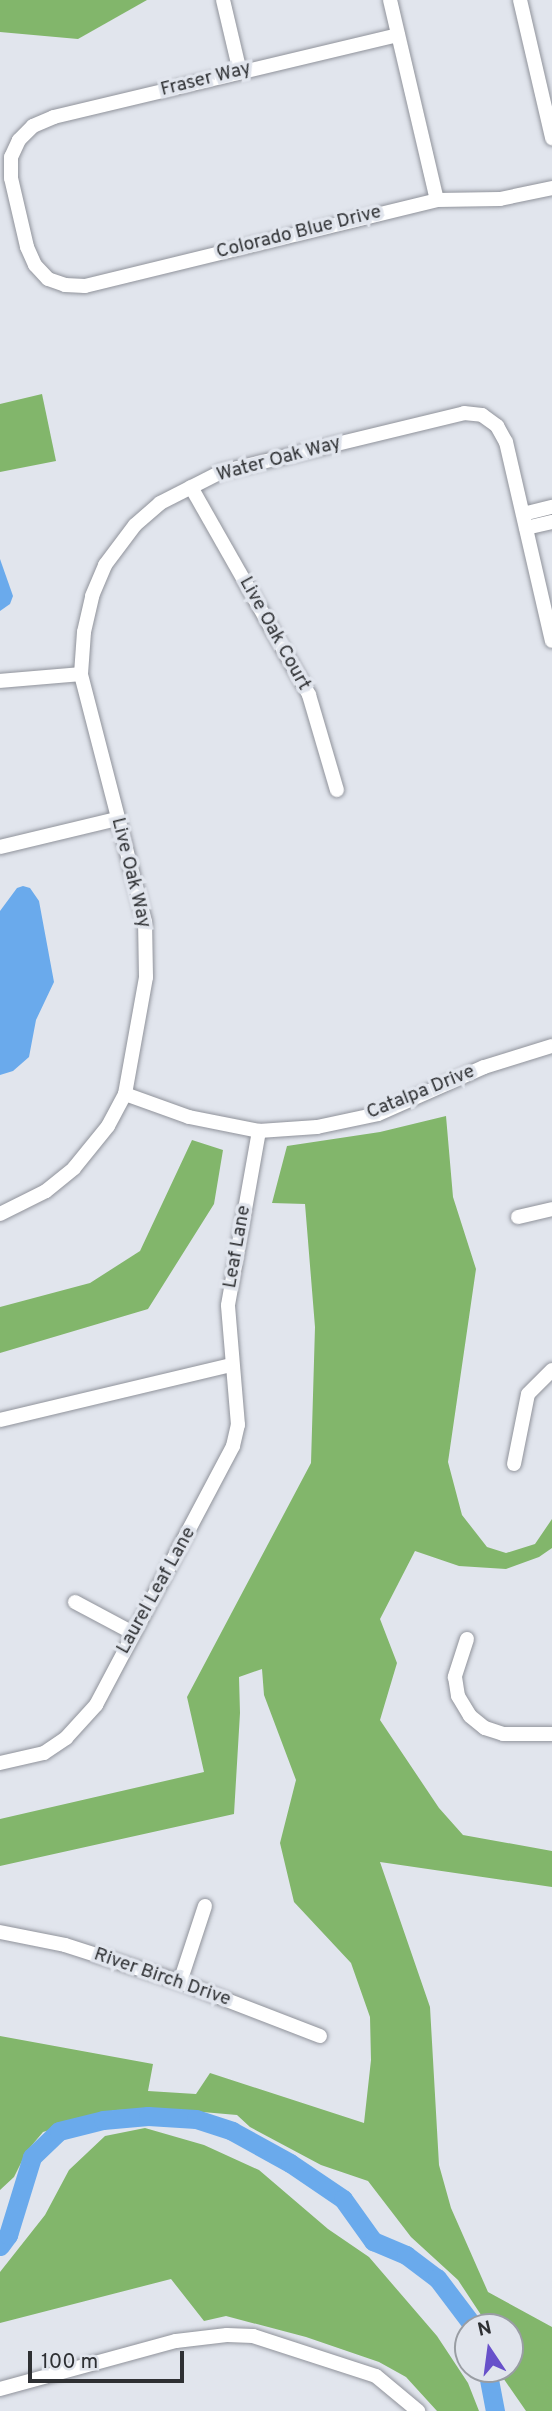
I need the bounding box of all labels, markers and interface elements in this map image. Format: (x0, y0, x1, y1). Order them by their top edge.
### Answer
street label: Fraser Way (158, 58, 254, 102)
street label: Colorado Blue Drive (214, 201, 384, 265)
street label: Water Oak Way (214, 432, 344, 488)
street label: Live Oak Court (233, 573, 315, 695)
street label: Live Oak Way (105, 815, 155, 931)
street label: Catalpa Drive (364, 1061, 478, 1125)
street label: Leaf Lane (220, 1204, 256, 1290)
street label: Laurel Leaf Lane (113, 1524, 201, 1658)
street label: River Birch Drive (91, 1944, 233, 2012)
north arrow (454, 2313, 524, 2383)
text: N (475, 2316, 494, 2343)
scale bar (32, 2338, 187, 2382)
text: 100 m (41, 2349, 98, 2376)

